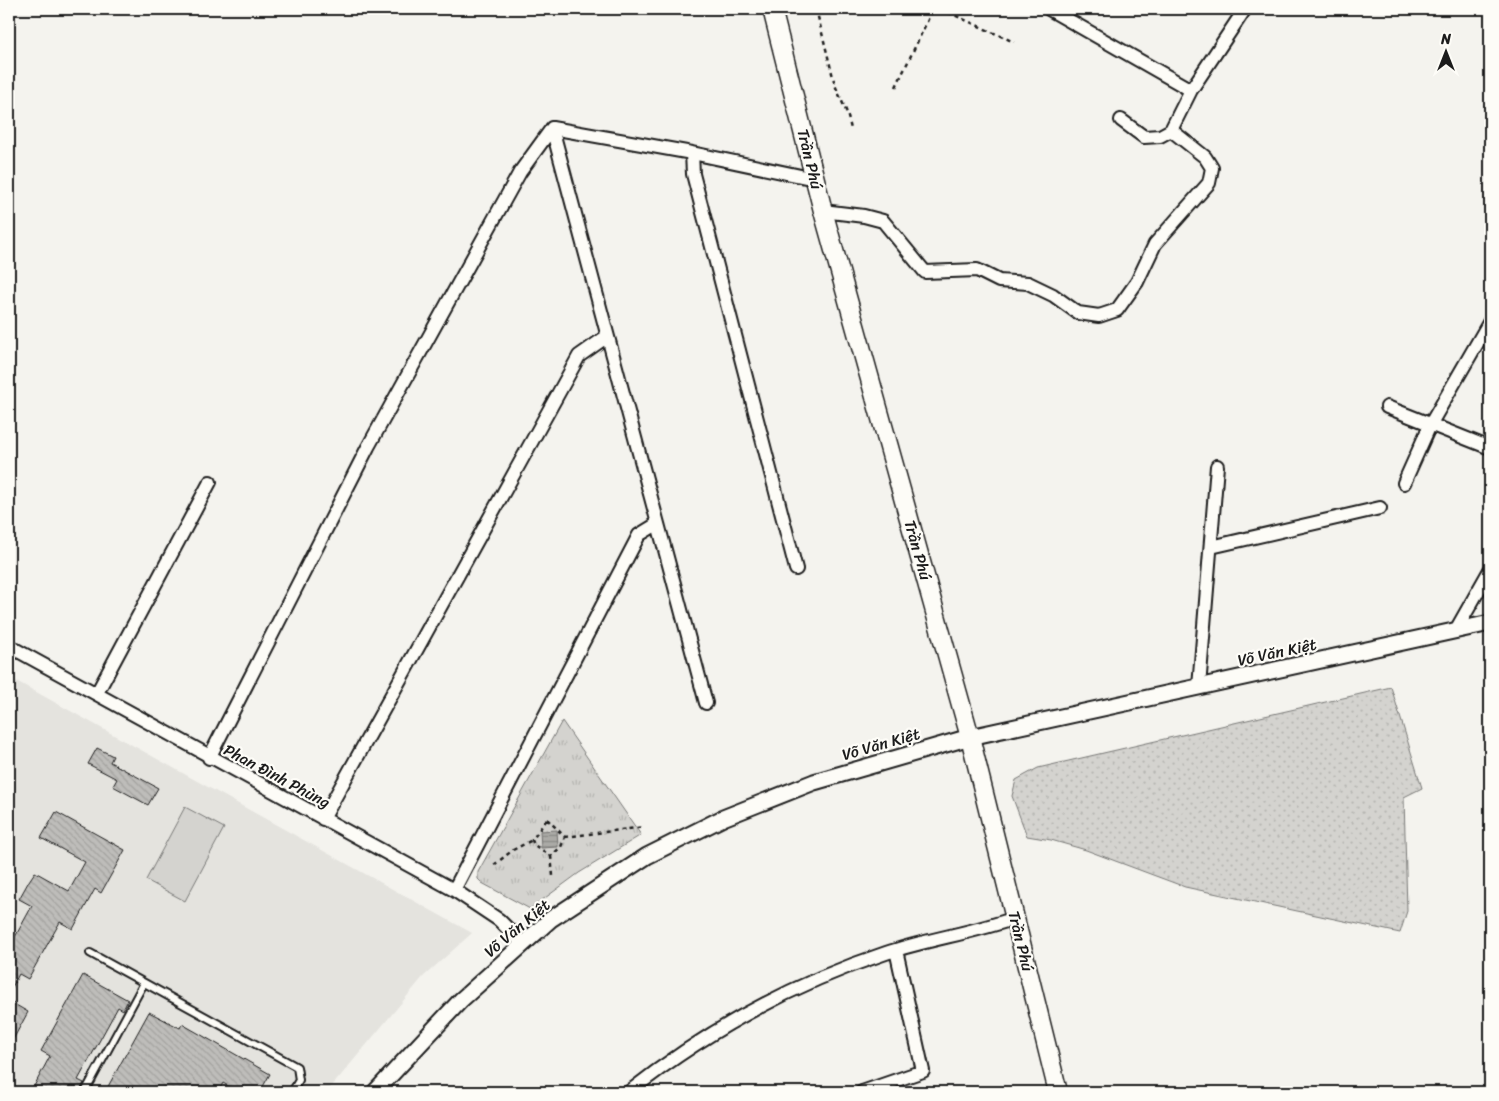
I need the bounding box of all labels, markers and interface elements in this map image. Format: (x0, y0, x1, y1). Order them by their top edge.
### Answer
text: N (1440, 27, 1451, 52)
north arrow (1422, 28, 1472, 78)
street label: Trần Phú (788, 126, 832, 193)
street label: Trần Phú (896, 516, 941, 584)
street label: Võ Văn Kiệt (1235, 629, 1319, 675)
street label: Võ Văn Kiệt (839, 719, 923, 769)
street label: Phan Đình Phùng (218, 736, 336, 816)
street label: Võ Văn Kiệt (477, 891, 557, 965)
street label: Trần Phú (999, 908, 1043, 975)

